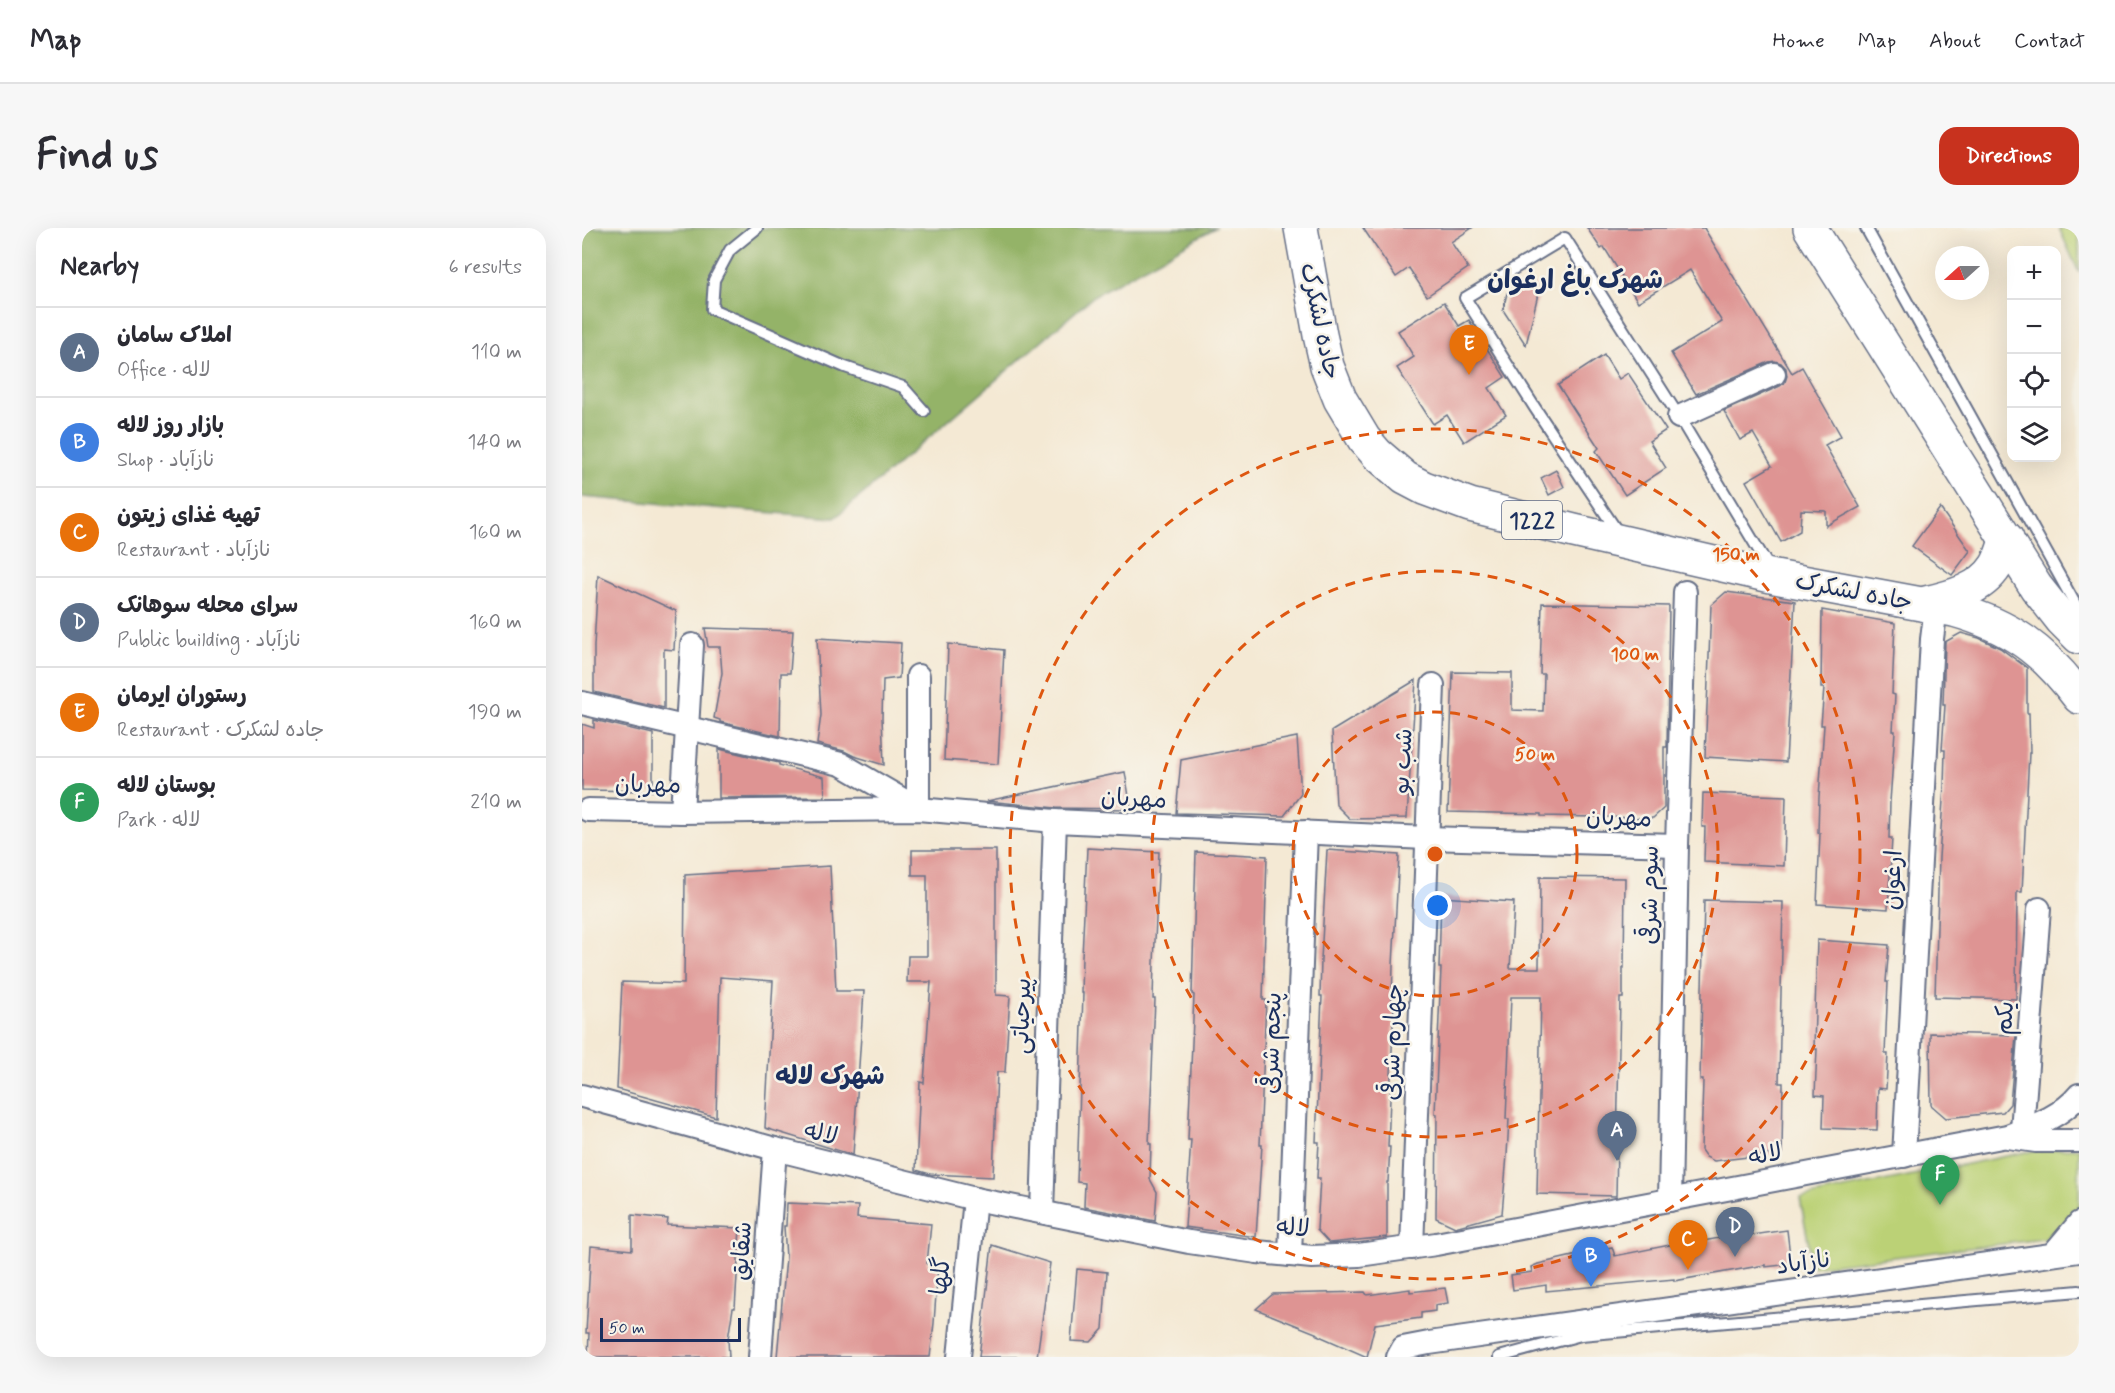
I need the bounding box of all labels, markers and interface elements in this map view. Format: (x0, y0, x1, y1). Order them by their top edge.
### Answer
text: Map (30, 23, 81, 60)
text: Home (1773, 27, 1825, 55)
text: Map (1858, 27, 1896, 55)
text: About (1929, 27, 1981, 55)
text: Contact (2014, 27, 2085, 55)
button: Directions (1939, 127, 2079, 185)
text: Find us (36, 129, 158, 184)
north arrow (1935, 246, 1989, 300)
map controls (2007, 246, 2061, 462)
button: + (2007, 246, 2061, 300)
text: Nearby (60, 250, 139, 284)
text: 6 results (449, 254, 522, 281)
street label: جاده لشکرک (1292, 260, 1347, 383)
district label: شهرک باغ ارغوان (1487, 263, 1663, 298)
button: − (2007, 300, 2061, 354)
text: املاک سامان (117, 322, 232, 350)
pin: E (1450, 326, 1488, 375)
text: A (73, 339, 86, 366)
text: 110 m (471, 339, 522, 366)
button: locate (2007, 354, 2061, 408)
text: Office · لاله (117, 357, 210, 384)
button: layers (2007, 408, 2061, 462)
text: بازار روز لاله (117, 412, 224, 440)
text: B (73, 429, 86, 456)
text: 140 m (468, 429, 522, 456)
text: Shop · نازآباد (117, 447, 214, 474)
road number: 1222 (1502, 501, 1562, 539)
text: تهیه غذای زیتون (117, 502, 260, 530)
text: C (72, 519, 87, 546)
text: 160 m (469, 519, 522, 546)
text: Restaurant · نازآباد (117, 537, 270, 564)
text: 150 m (1712, 543, 1760, 567)
street label: جاده لشکرک (1793, 566, 1915, 619)
text: سرای محله سوهانک (117, 592, 298, 620)
text: D (73, 609, 86, 636)
text: 160 m (469, 609, 522, 636)
text: Public building · نازآباد (117, 627, 301, 654)
text: 100 m (1611, 643, 1659, 667)
text: رستوران ايرمان (117, 682, 247, 710)
text: E (74, 699, 85, 726)
text: 190 m (468, 699, 522, 726)
text: Restaurant · جاده لشکرک (117, 717, 324, 744)
street label: شب بو (1386, 727, 1421, 797)
text: 50 m (1515, 743, 1555, 767)
street label: مهربان (615, 769, 681, 802)
text: بوستان لاله (117, 772, 216, 800)
street label: مهربان (1100, 782, 1168, 817)
text: F (74, 789, 85, 816)
text: 210 m (470, 789, 522, 816)
street label: مهربان (1585, 802, 1652, 835)
text: Park · لاله (117, 807, 200, 834)
centre of rings (1425, 844, 1445, 864)
street label: سوم شرقی (1633, 845, 1668, 945)
street label: ارغوان (1876, 849, 1911, 911)
your location (1423, 891, 1452, 920)
street label: پیرحیاتی (1006, 977, 1039, 1055)
street label: چهارم شرقی (1375, 983, 1412, 1101)
street label: پنجم شرقی (1254, 992, 1291, 1095)
street label: یکم (1989, 1000, 2023, 1036)
district label: شهرک لاله (775, 1060, 885, 1094)
pin: A (1598, 1112, 1636, 1161)
street label: لاله (801, 1115, 841, 1154)
street label: لاله (1746, 1137, 1785, 1174)
pin: F (1920, 1156, 1960, 1205)
pin: D (1716, 1208, 1754, 1257)
street label: لاله (1275, 1212, 1311, 1245)
pin: C (1668, 1220, 1708, 1270)
street label: شقایق (725, 1221, 760, 1282)
pin: B (1572, 1238, 1610, 1287)
street label: نازآباد (1774, 1244, 1832, 1283)
street label: گلها (924, 1256, 959, 1297)
scale bar (600, 1315, 741, 1342)
text: 50 m (609, 1318, 645, 1339)

